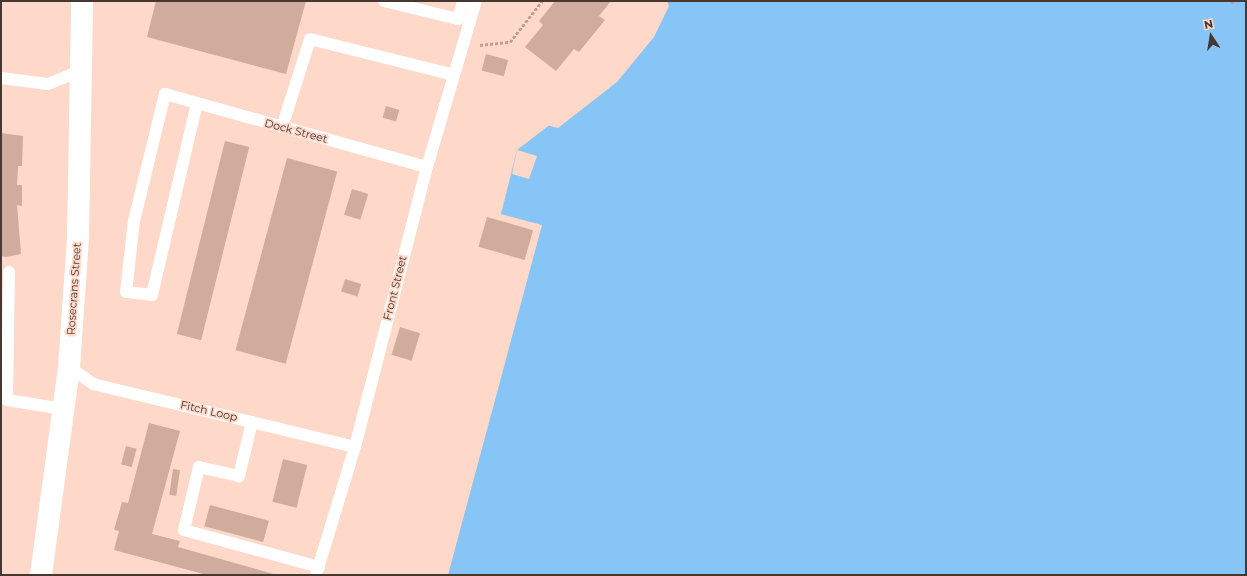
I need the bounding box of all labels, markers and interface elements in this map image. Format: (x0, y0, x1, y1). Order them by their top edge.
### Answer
north arrow (1191, 16, 1231, 56)
text: N (1203, 16, 1214, 32)
street label: Dock Street (263, 116, 329, 146)
street label: Rosecrans Street (64, 242, 84, 336)
street label: Front Street (381, 254, 409, 322)
street label: Fitch Loop (179, 398, 239, 424)

